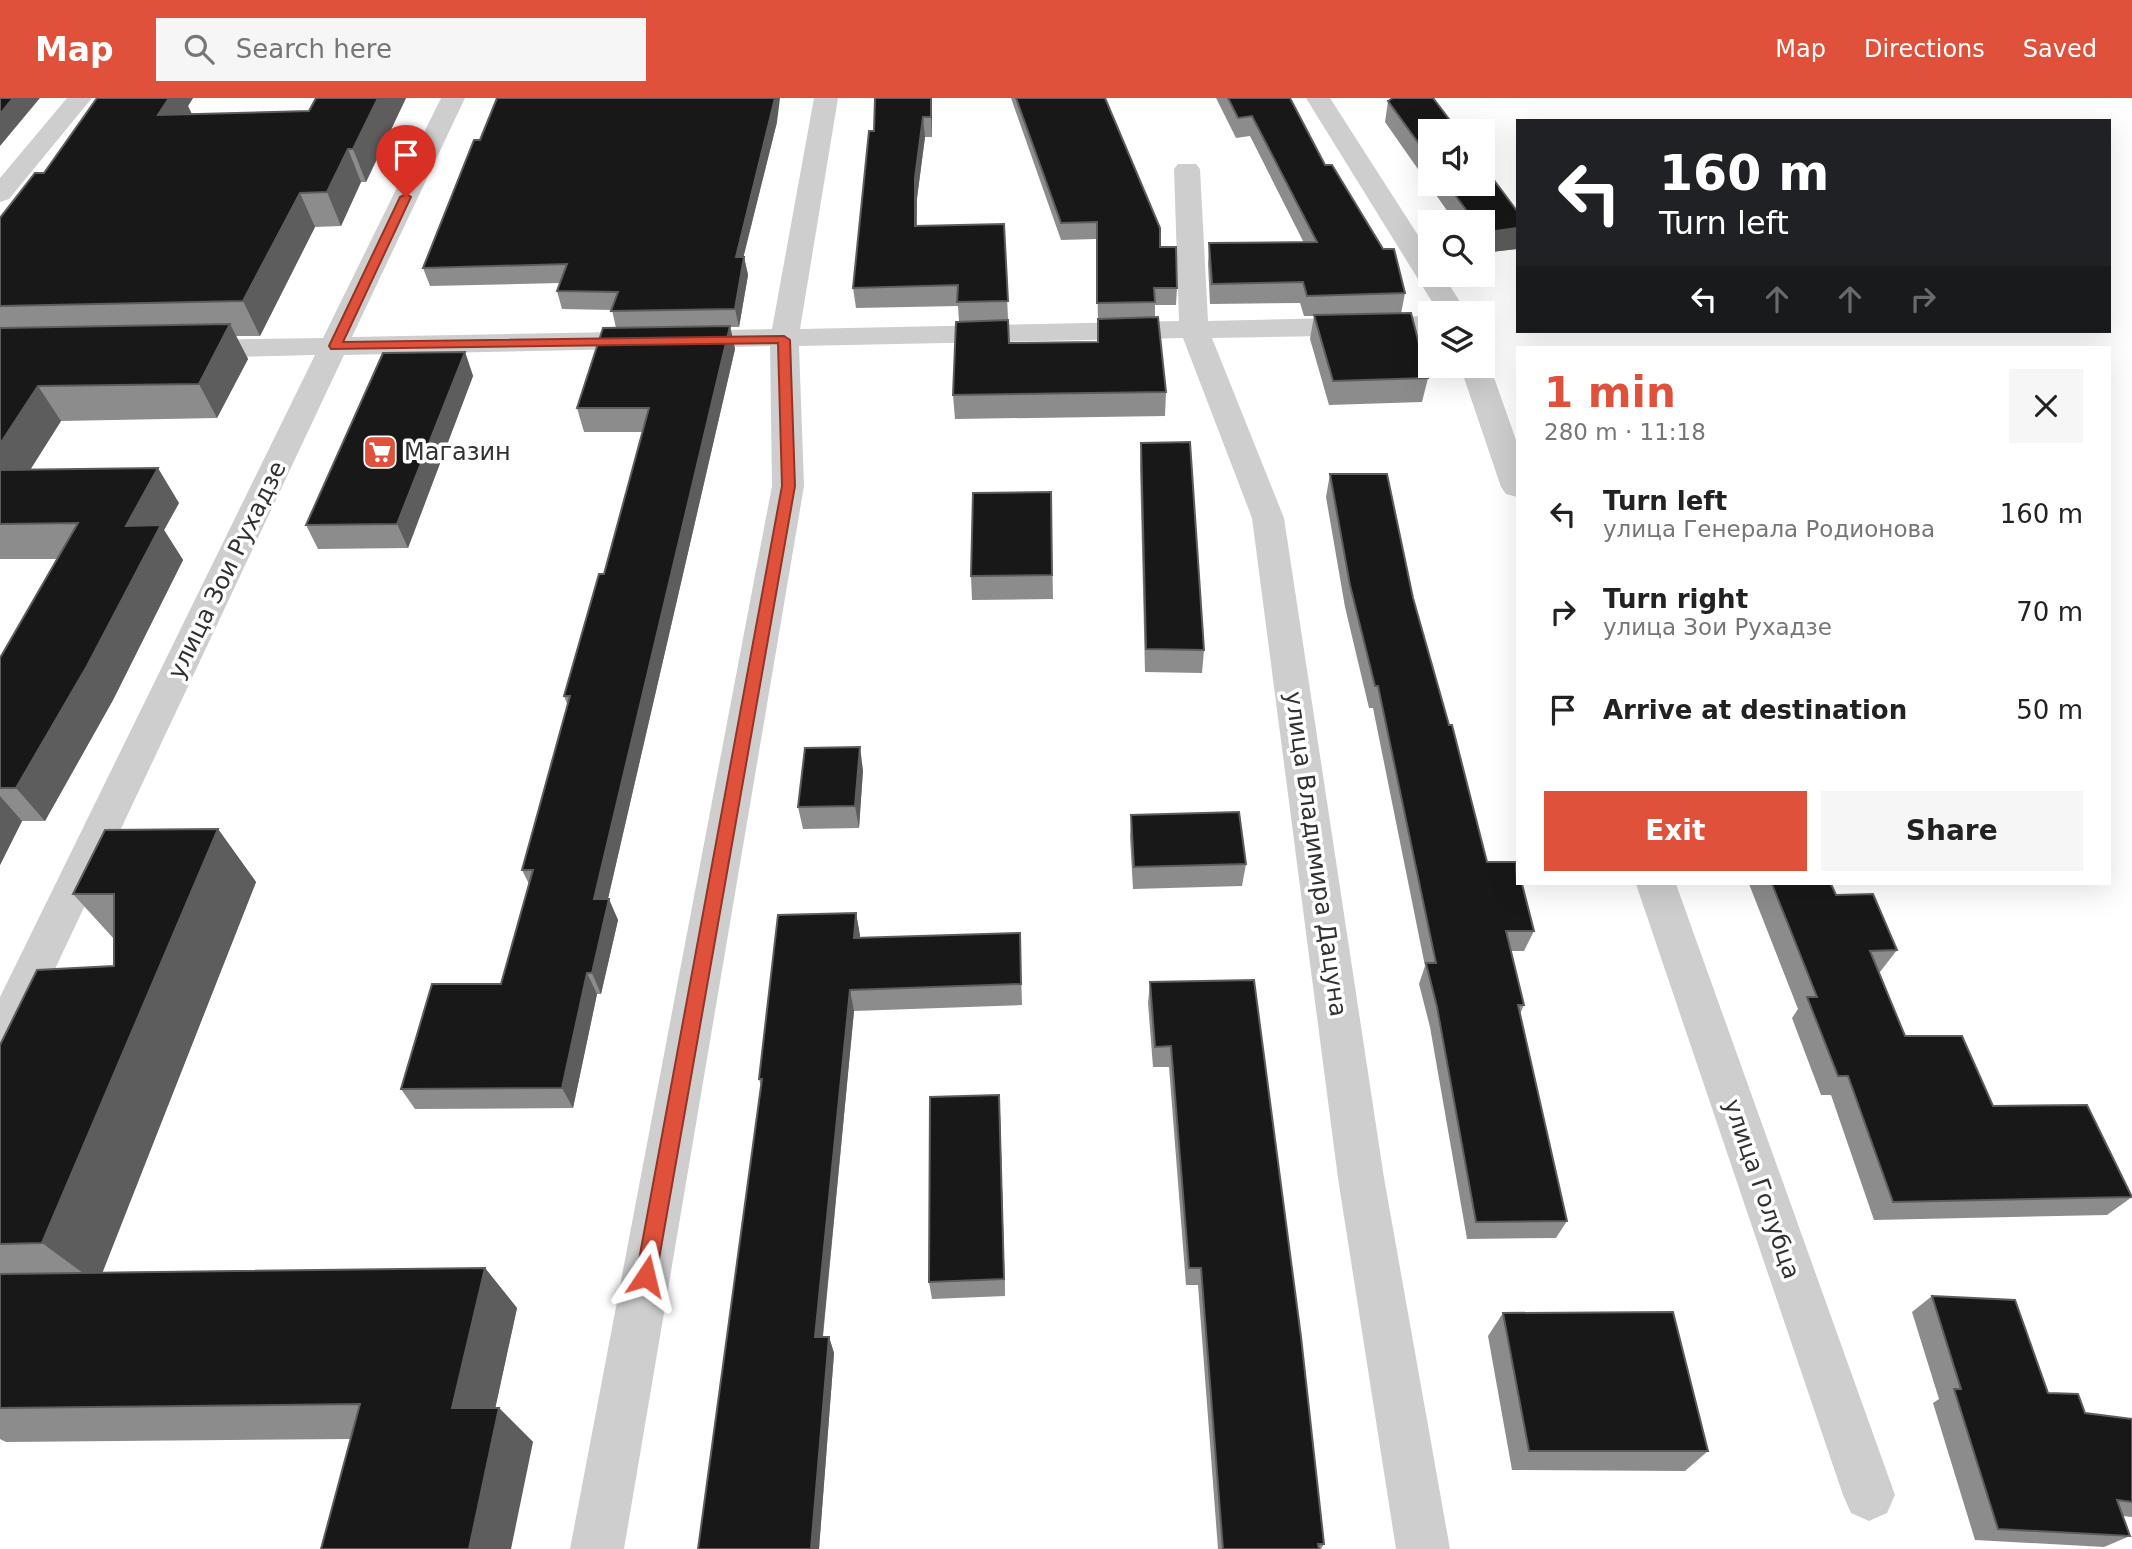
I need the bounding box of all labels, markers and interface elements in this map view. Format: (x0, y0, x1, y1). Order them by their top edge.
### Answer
search box (156, 18, 646, 81)
text: Map (35, 30, 114, 69)
icon: search (180, 30, 218, 68)
text: Search here (236, 34, 392, 64)
text: Map (1775, 35, 1826, 63)
text: Directions (1864, 35, 1985, 63)
text: Saved (2023, 35, 2097, 63)
map controls (1418, 119, 1495, 378)
button: sound (1418, 119, 1495, 196)
pin (376, 125, 436, 197)
icon: arrive (387, 136, 425, 174)
text: 160 m (1659, 145, 1829, 202)
icon: left (1544, 147, 1635, 238)
text: Turn left (1659, 204, 1789, 242)
button: search (1418, 210, 1495, 287)
icon: left (1685, 280, 1723, 318)
icon: ahead (1758, 280, 1796, 318)
icon: ahead (1831, 280, 1869, 318)
icon: right (1904, 280, 1942, 318)
button: layers (1418, 301, 1495, 378)
text: 1 min (1544, 368, 1676, 417)
button: close (2009, 369, 2083, 443)
text: 280 m · 11:18 (1544, 419, 1706, 445)
supermarket icon: Магазин (361, 433, 399, 471)
place label: Магазин (404, 438, 511, 466)
street label: улица Зои Рухадзе (162, 457, 292, 683)
text: Turn left (1603, 486, 1727, 516)
icon: left (1544, 495, 1582, 533)
text: 160 m (2000, 499, 2083, 529)
text: улица Генерала Родионова (1603, 516, 1935, 542)
text: Turn right (1603, 584, 1748, 614)
icon: right (1544, 593, 1582, 631)
text: 70 m (2016, 597, 2083, 627)
text: улица Зои Рухадзе (1603, 614, 1832, 640)
street label: улица Владимира Дацуна (1279, 690, 1353, 1018)
icon: arrive (1544, 691, 1582, 729)
text: Arrive at destination (1603, 695, 1907, 725)
text: 50 m (2016, 695, 2083, 725)
button: Exit (1544, 791, 1807, 871)
button: Share (1821, 791, 2083, 871)
street label: улица Голубца (1718, 1095, 1806, 1283)
position arrow (609, 1239, 683, 1313)

